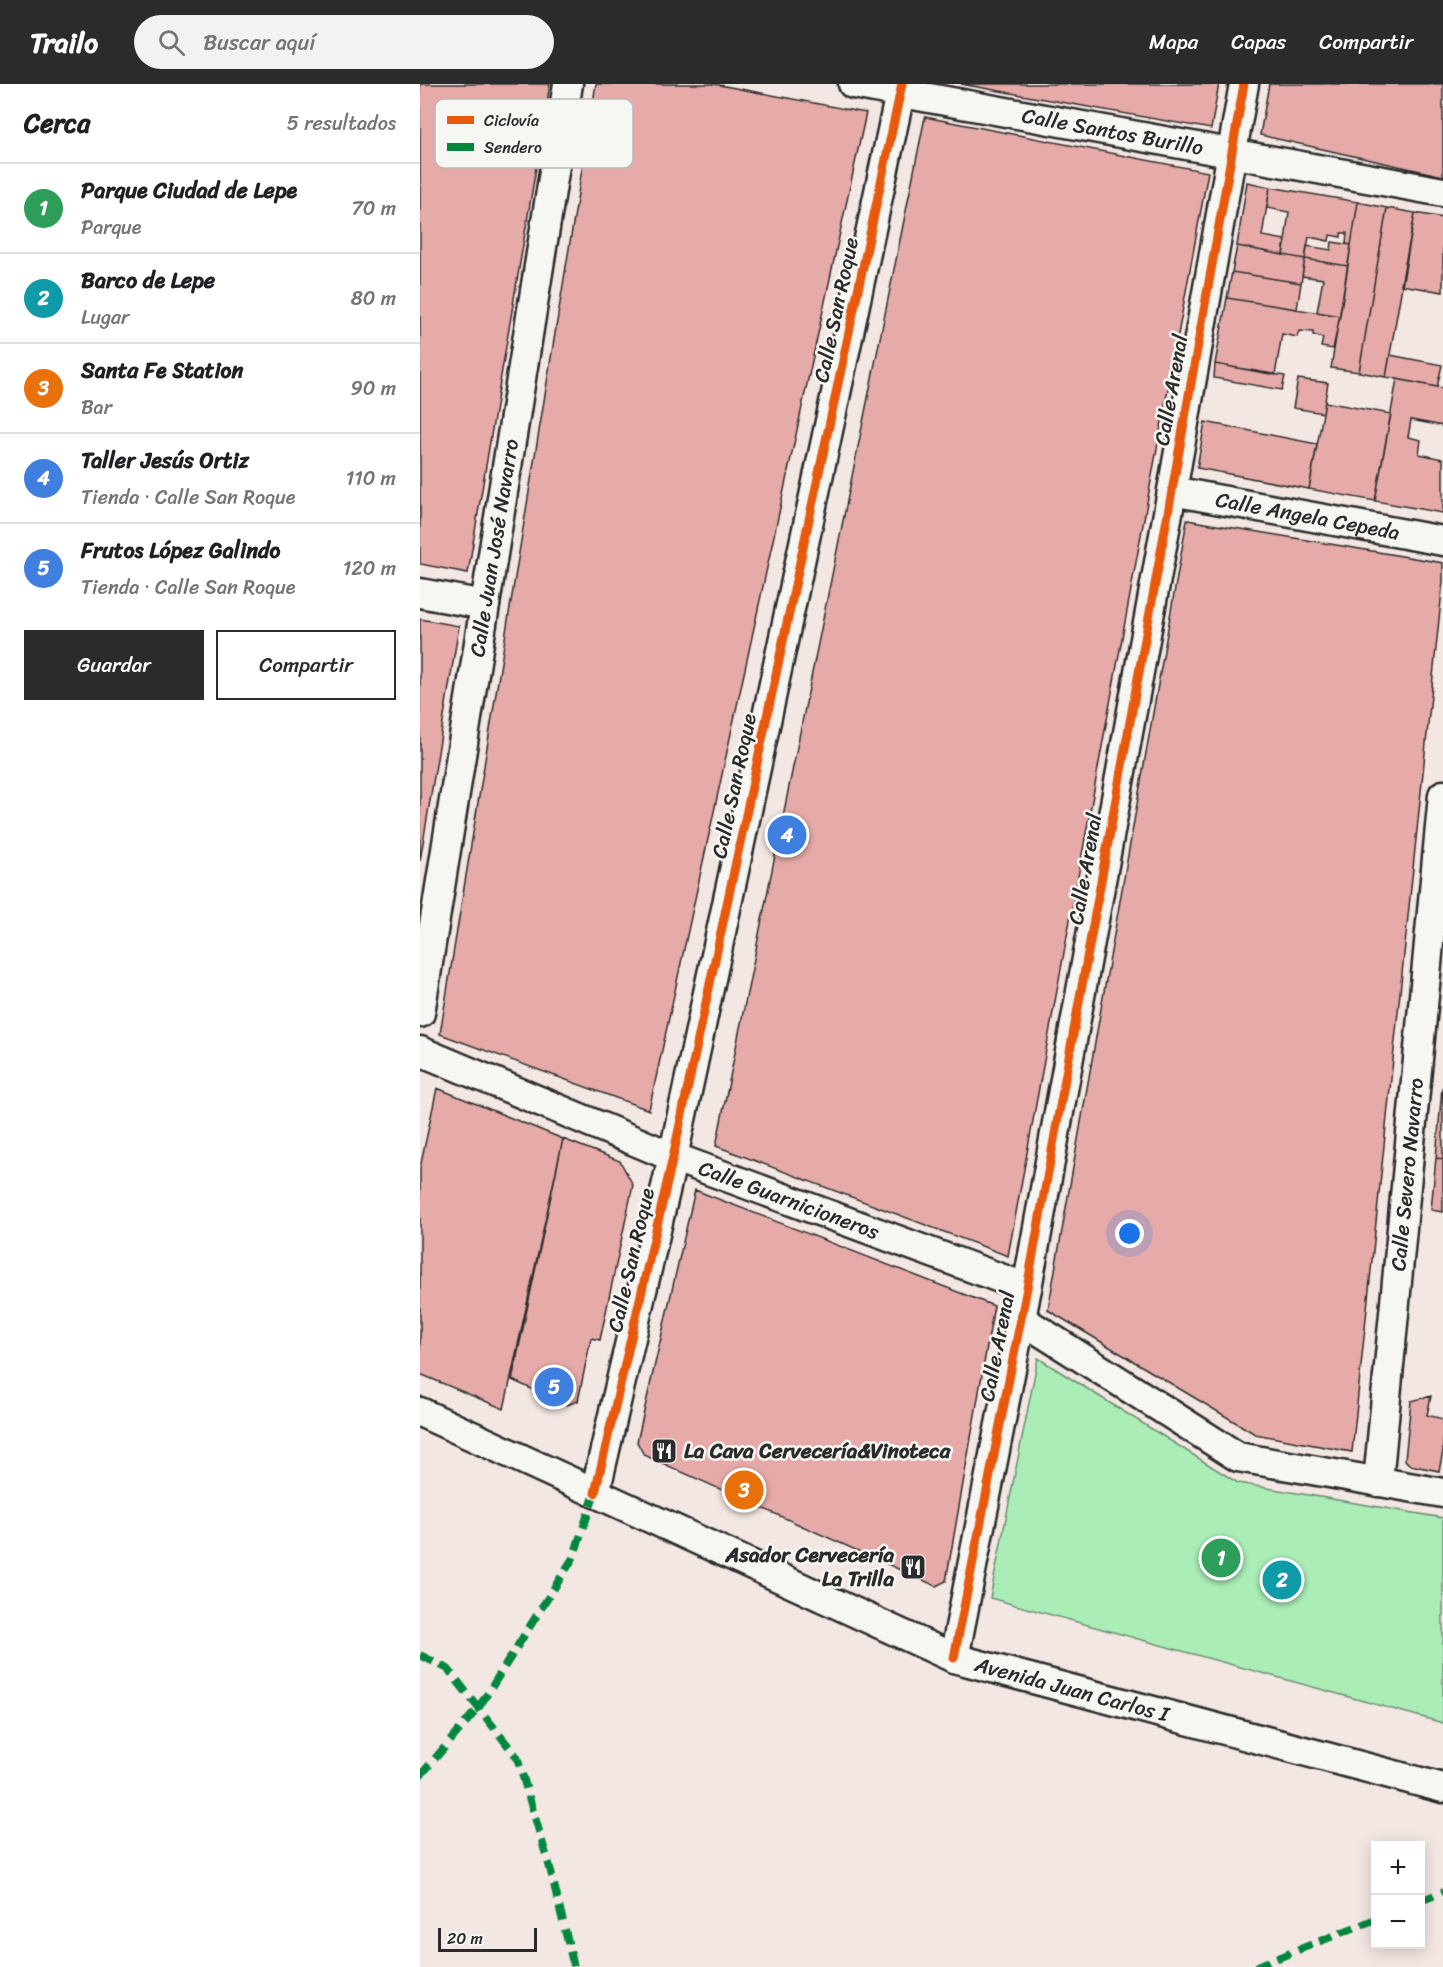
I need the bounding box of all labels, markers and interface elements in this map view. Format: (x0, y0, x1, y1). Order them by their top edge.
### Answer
search box (134, 15, 554, 69)
text: Trailo (30, 18, 98, 67)
text: Buscar aquí (203, 23, 315, 62)
text: Mapa (1149, 23, 1198, 61)
text: Capas (1231, 23, 1286, 61)
text: Compartir (1319, 23, 1413, 61)
icon: search (155, 26, 188, 59)
street label: Calle Santos Burillo (1019, 96, 1207, 167)
legend (435, 99, 633, 168)
text: Cerca (24, 100, 90, 146)
text: 5 resultados (287, 106, 396, 141)
text: Ciclovía (484, 106, 539, 135)
text: Sendero (484, 133, 542, 162)
text: Parque Ciudad de Lepe (81, 171, 297, 210)
text: 1 (39, 191, 48, 226)
text: 70 m (351, 191, 396, 226)
text: Parque (81, 210, 141, 245)
street label: Calle San Roque (802, 234, 870, 386)
text: Barco de Lepe (81, 261, 215, 300)
text: 2 (38, 281, 49, 316)
text: 80 m (351, 281, 396, 316)
text: Lugar (81, 300, 129, 335)
street label: Calle Arenal (1143, 330, 1200, 449)
text: Santa Fe Station (81, 351, 243, 390)
text: 3 (38, 371, 49, 406)
text: 90 m (351, 371, 396, 406)
text: Bar (81, 390, 112, 425)
street label: Calle Juan José Navarro (458, 436, 530, 660)
text: Taller Jesús Ortiz (81, 441, 249, 480)
text: 4 (37, 461, 50, 496)
text: 110 m (346, 461, 396, 496)
text: Tienda · Calle San Roque (81, 480, 295, 515)
street label: Calle Angela Cepeda (1213, 480, 1403, 552)
text: Frutos López Galindo (81, 531, 281, 570)
text: 5 (37, 551, 50, 586)
text: 120 m (343, 551, 396, 586)
text: Tienda · Calle San Roque (81, 570, 295, 605)
button: Guardar (24, 630, 204, 700)
button: Compartir (216, 630, 396, 700)
street label: Calle San Roque (700, 710, 768, 862)
street label: Calle Arenal (1057, 809, 1114, 928)
pin: 4 (768, 812, 806, 858)
street label: Calle Severo Navarro (1379, 1076, 1435, 1273)
street label: Calle Guarnicioneros (693, 1149, 885, 1251)
street label: Calle San Roque (596, 1184, 666, 1336)
your location (1115, 1219, 1144, 1248)
street label: Calle Arenal (968, 1286, 1027, 1405)
pin: 5 (534, 1364, 574, 1410)
place label: La Cava Cervecería&Vinoteca (684, 1432, 952, 1470)
restaurant icon: La Cava Cervecería&Vinoteca (649, 1436, 679, 1466)
pin: 3 (724, 1468, 764, 1512)
place label: Asador Cervecería La Trilla (725, 1536, 894, 1598)
pin: 1 (1202, 1536, 1240, 1580)
restaurant icon: Asador Cervecería La Trilla (898, 1552, 928, 1582)
pin: 2 (1262, 1558, 1302, 1602)
street label: Avenida Juan Carlos I (970, 1645, 1175, 1734)
map controls (1371, 1841, 1425, 1949)
button: + (1371, 1841, 1425, 1895)
button: − (1371, 1895, 1425, 1949)
text: 20 m (447, 1924, 483, 1953)
scale bar (438, 1925, 537, 1952)

